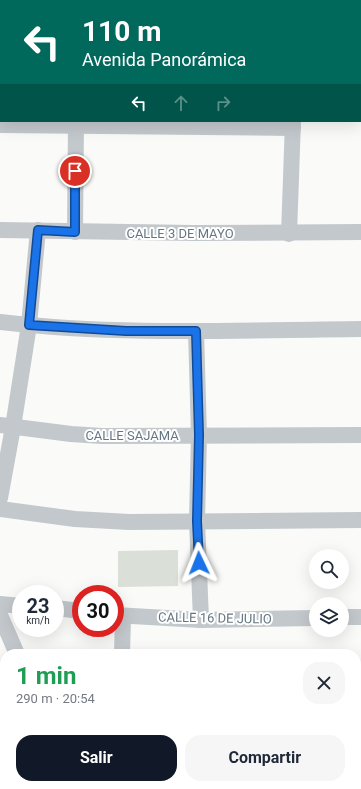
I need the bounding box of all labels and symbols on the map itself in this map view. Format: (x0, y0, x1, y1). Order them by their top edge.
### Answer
pin (58, 154, 92, 188)
street label: CALLE 3 DE MAYO (126, 226, 234, 241)
street label: CALLE SAJAMA (85, 428, 179, 443)
position arrow (178, 542, 220, 584)
speed limit sign: 30 (72, 585, 124, 637)
street label: CALLE 16 DE JULIO (158, 610, 272, 626)

